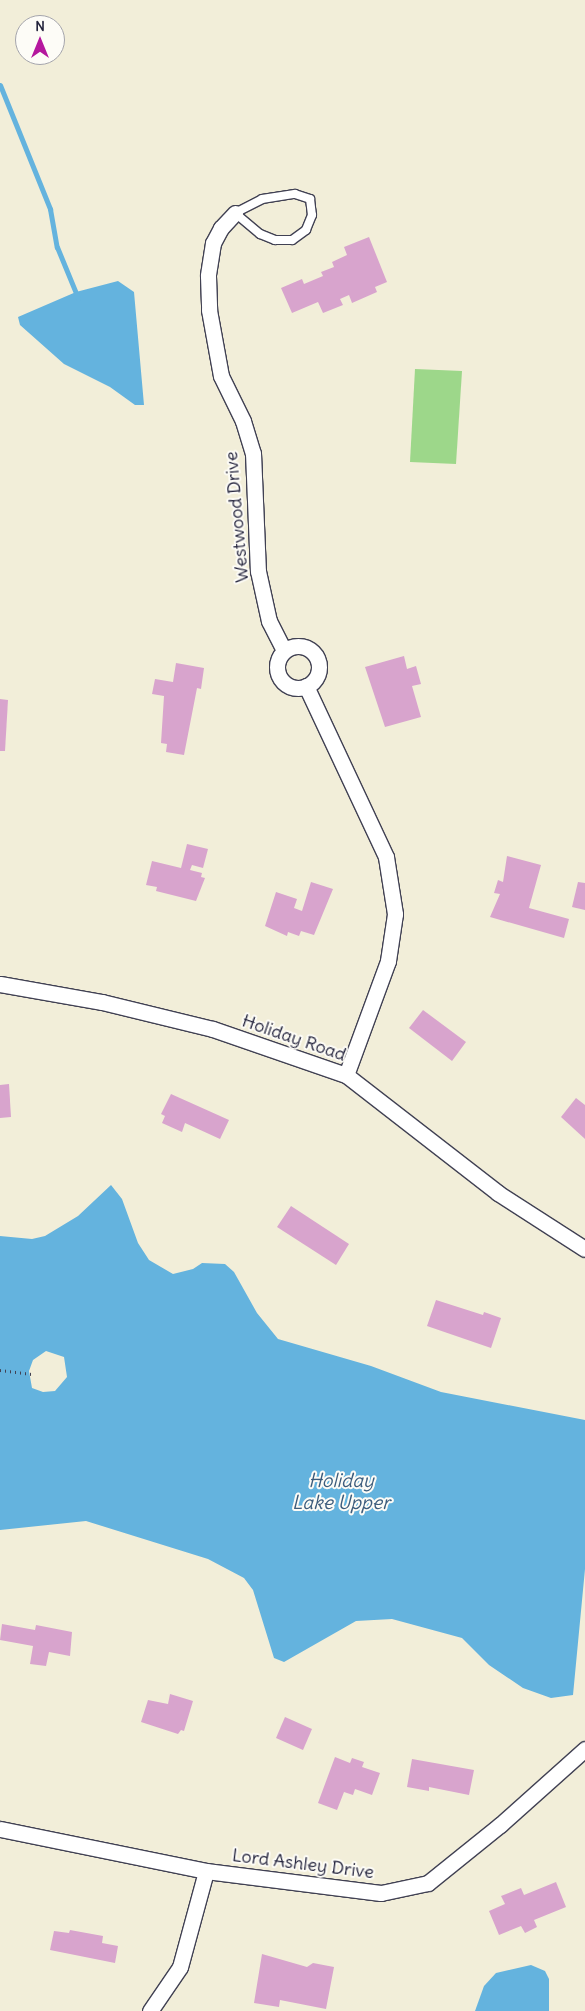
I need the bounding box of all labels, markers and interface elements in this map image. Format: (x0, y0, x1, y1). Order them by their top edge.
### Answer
north arrow (15, 15, 65, 65)
text: N (35, 17, 45, 35)
street label: Westwood Drive (221, 451, 253, 583)
street label: Holiday Road (239, 1010, 349, 1066)
water label: Holiday Lake Upper (292, 1470, 390, 1514)
street label: Lord Ashley Drive (231, 1845, 375, 1883)

